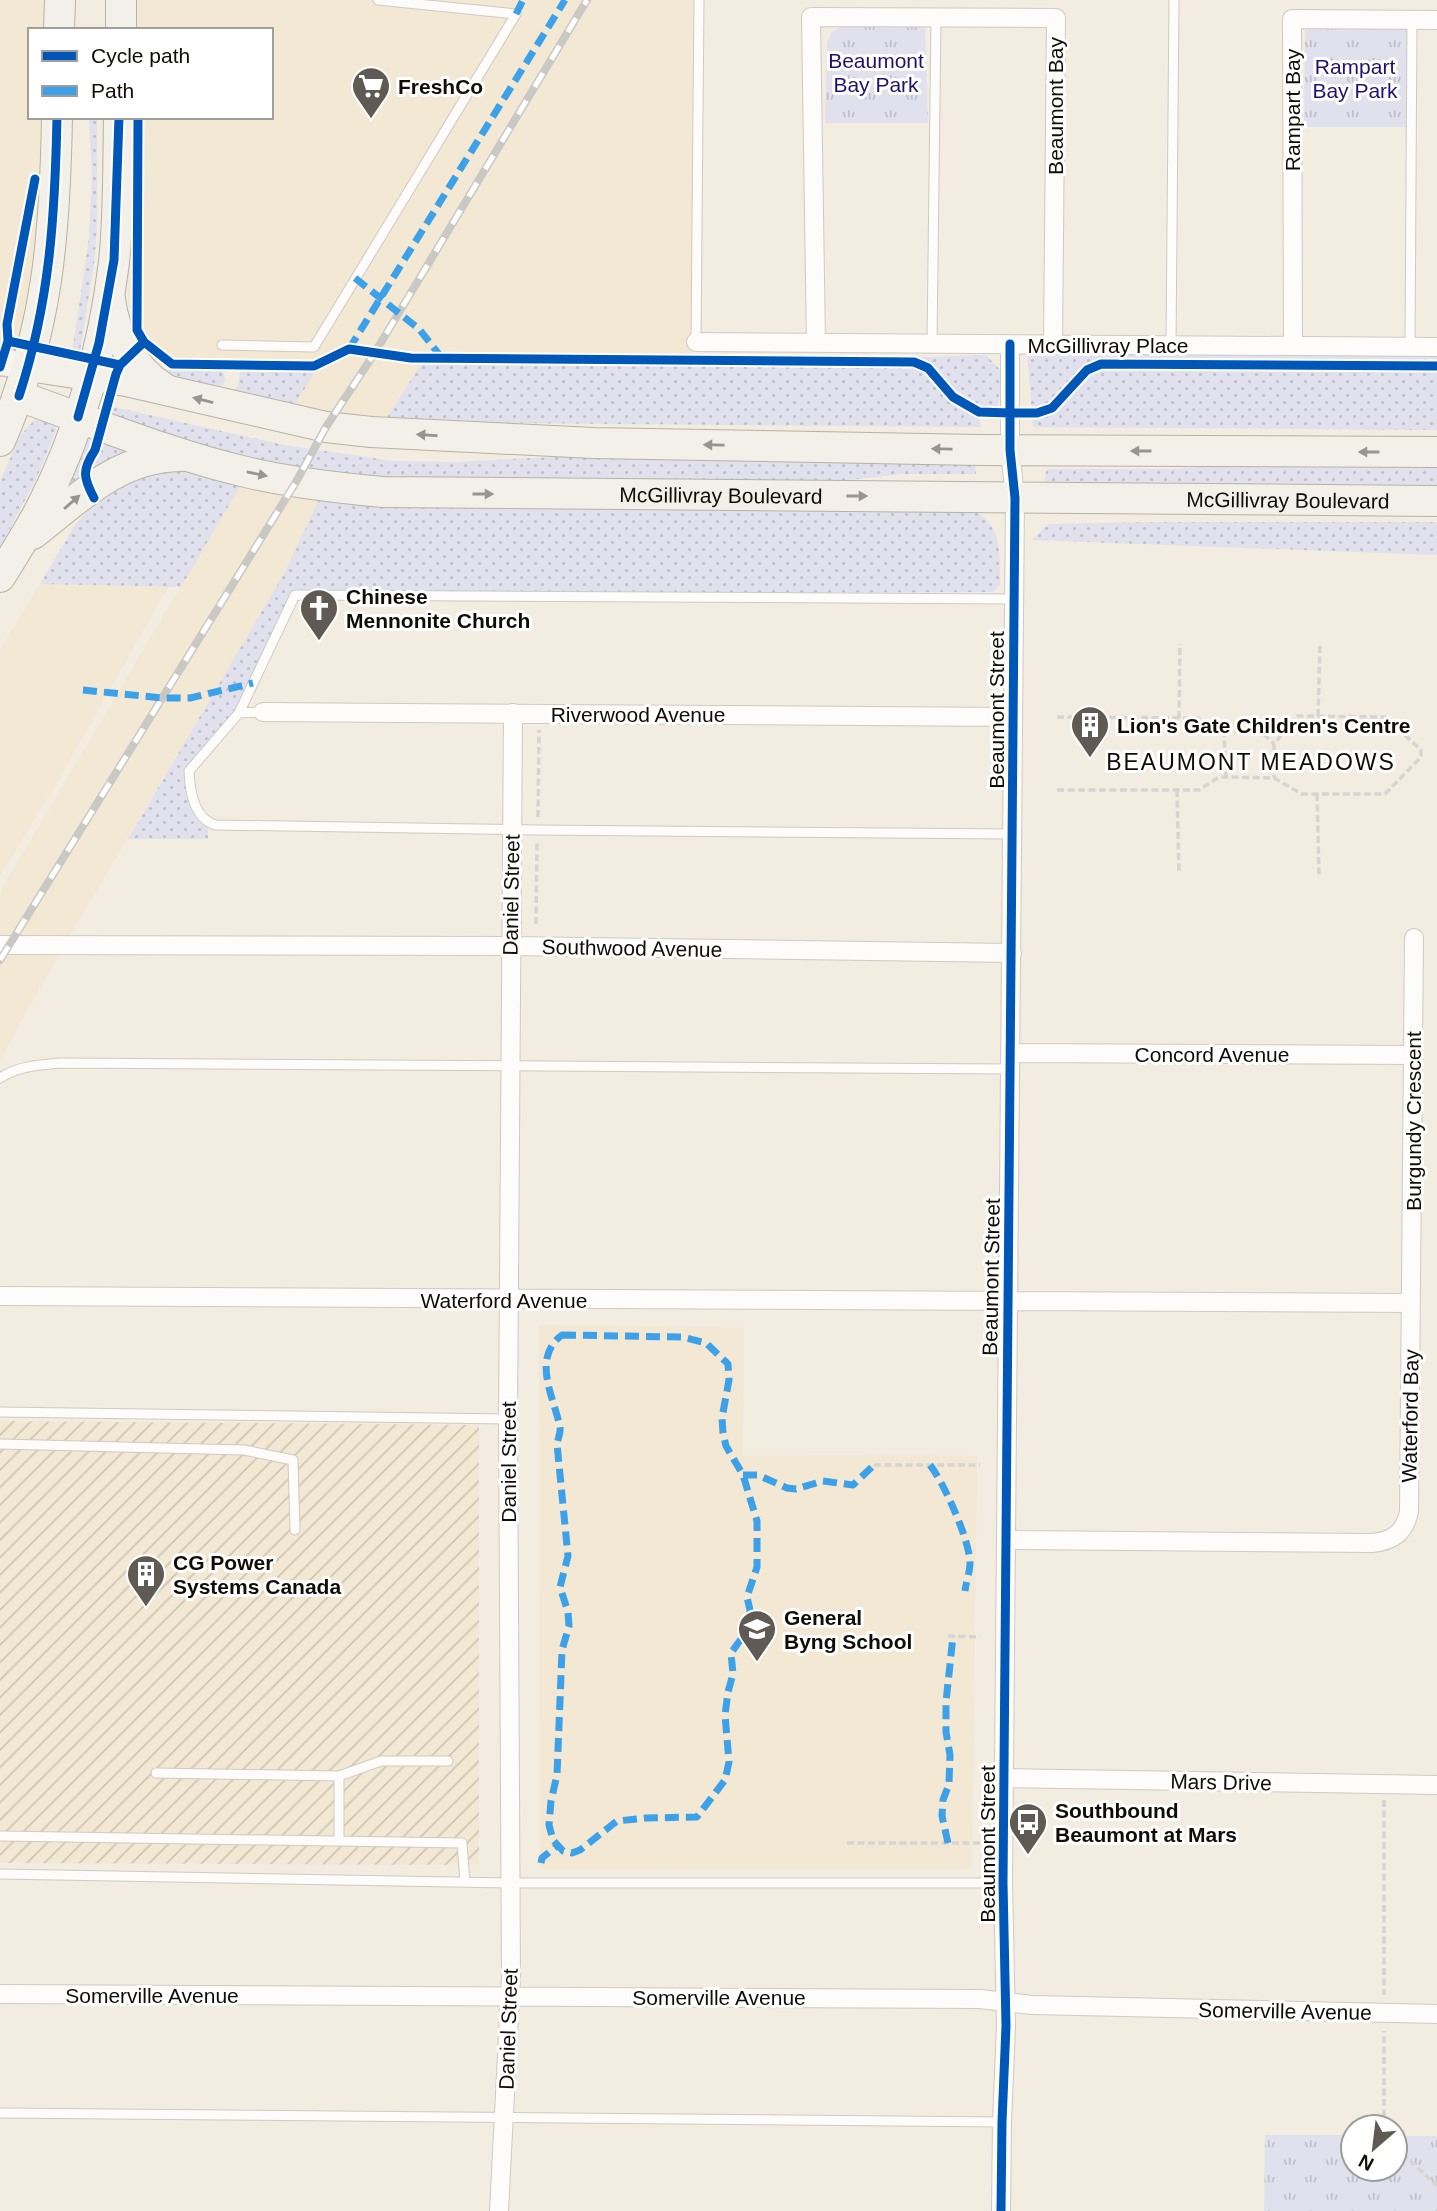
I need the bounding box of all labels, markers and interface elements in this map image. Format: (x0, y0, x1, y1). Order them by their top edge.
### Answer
legend (28, 28, 273, 119)
street label: Beaumont Bay (1044, 37, 1067, 175)
text: Cycle path (91, 44, 190, 67)
street label: Rampart Bay (1281, 48, 1304, 171)
park label: Beaumont Bay Park (828, 49, 924, 96)
park label: Rampart Bay Park (1312, 55, 1398, 102)
supermarket icon: FreshCo (350, 65, 392, 120)
place label: FreshCo (398, 75, 483, 98)
text: Path (91, 79, 134, 102)
street label: McGillivray Place (1027, 334, 1189, 357)
one-way arrow (192, 394, 214, 405)
one-way arrow (416, 429, 438, 440)
one-way arrow (703, 440, 725, 451)
one-way arrow (930, 443, 952, 455)
one-way arrow (1130, 445, 1152, 456)
one-way arrow (1358, 446, 1380, 458)
one-way arrow (246, 469, 268, 480)
street label: McGillivray Boulevard (619, 483, 823, 507)
street label: McGillivray Boulevard (1186, 487, 1390, 512)
one-way arrow (472, 488, 494, 500)
one-way arrow (847, 490, 869, 502)
one-way arrow (63, 494, 81, 510)
place label: Chinese Mennonite Church (346, 585, 530, 632)
church icon: Chinese Mennonite Church (298, 587, 340, 642)
street label: Beaumont Street (985, 631, 1008, 789)
street label: Riverwood Avenue (551, 703, 725, 726)
building icon: Lion's Gate Children's Centre (1069, 704, 1111, 759)
place label: Lion's Gate Children's Centre (1117, 714, 1411, 737)
district label: BEAUMONT MEADOWS (1106, 749, 1396, 775)
street label: Daniel Street (498, 834, 524, 956)
street label: Southwood Avenue (542, 935, 722, 961)
street label: Burgundy Crescent (1402, 1031, 1425, 1211)
street label: Concord Avenue (1135, 1043, 1289, 1066)
street label: Beaumont Street (978, 1198, 1004, 1356)
street label: Waterford Avenue (421, 1289, 587, 1312)
street label: Waterford Bay (1397, 1349, 1423, 1483)
street label: Daniel Street (497, 1401, 520, 1523)
place label: CG Power Systems Canada (173, 1551, 341, 1598)
building icon: CG Power Systems Canada (125, 1553, 167, 1608)
place label: General Byng School (784, 1606, 912, 1653)
school or university icon: General Byng School (736, 1608, 778, 1663)
street label: Beaumont Street (976, 1765, 999, 1923)
street label: Mars Drive (1170, 1770, 1272, 1794)
place label: Southbound Beaumont at Mars (1055, 1799, 1237, 1846)
bus stop icon: Southbound Beaumont at Mars (1007, 1801, 1049, 1856)
street label: Daniel Street (494, 1968, 522, 2090)
street label: Somerville Avenue (65, 1984, 239, 2007)
street label: Somerville Avenue (632, 1986, 806, 2009)
street label: Somerville Avenue (1198, 1998, 1372, 2024)
north arrow (1339, 2113, 1409, 2183)
text: N (1355, 2150, 1377, 2175)

